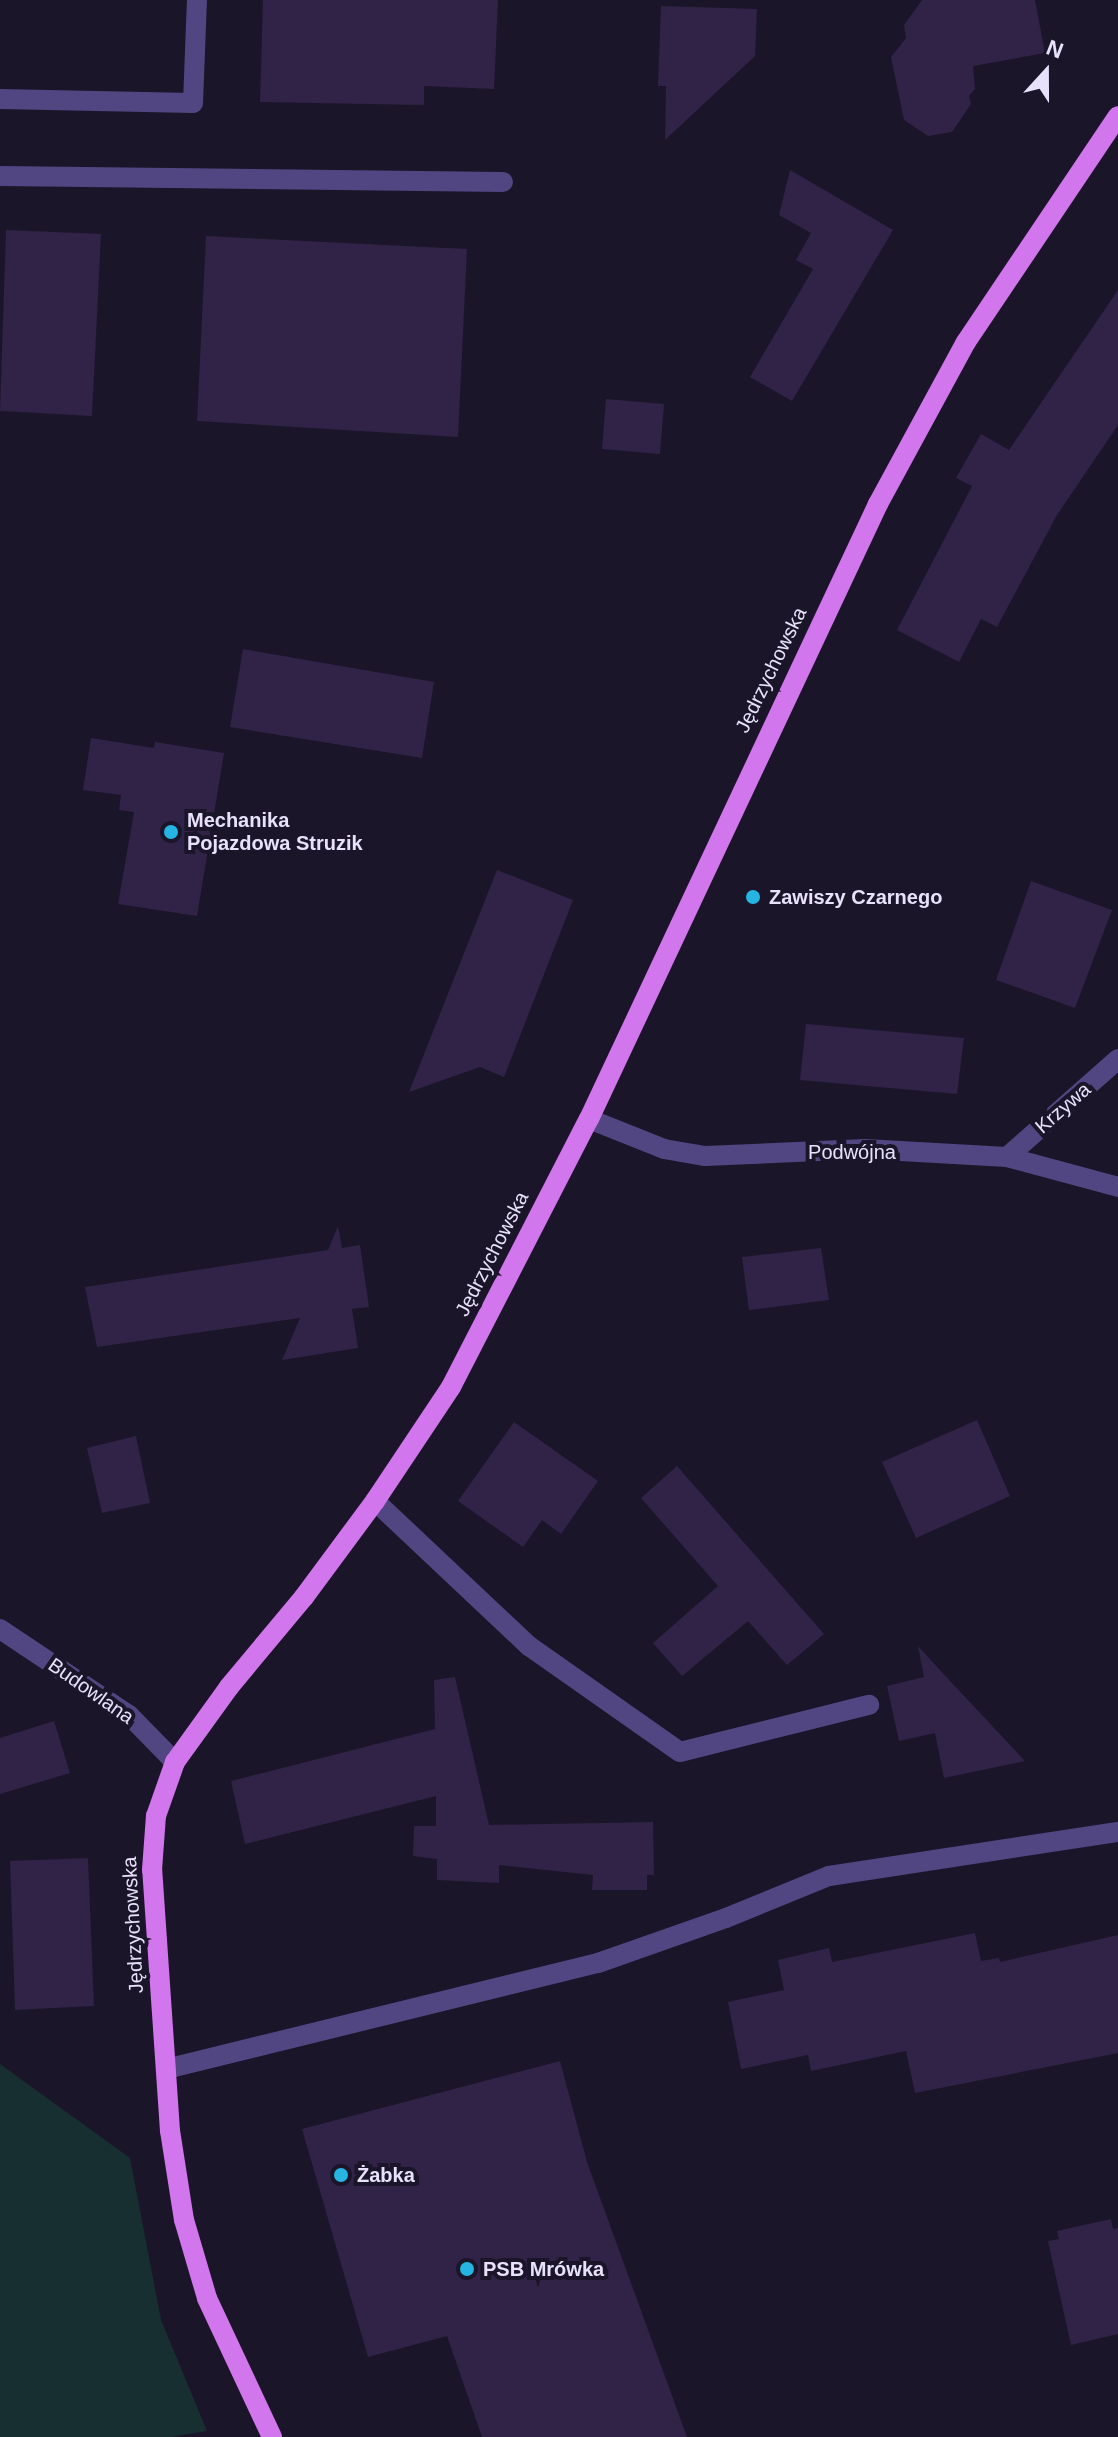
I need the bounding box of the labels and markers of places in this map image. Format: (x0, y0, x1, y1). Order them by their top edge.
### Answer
place label: Mechanika Pojazdowa Struzik (187, 808, 363, 855)
marker: Mechanika Pojazdowa Struzik (162, 823, 180, 841)
place label: Zawiszy Czarnego (769, 885, 942, 909)
marker: Zawiszy Czarnego (744, 888, 762, 906)
place label: Żabka (357, 2163, 415, 2187)
marker: Żabka (332, 2166, 350, 2184)
place label: PSB Mrówka (483, 2257, 604, 2281)
marker: PSB Mrówka (458, 2260, 476, 2278)

